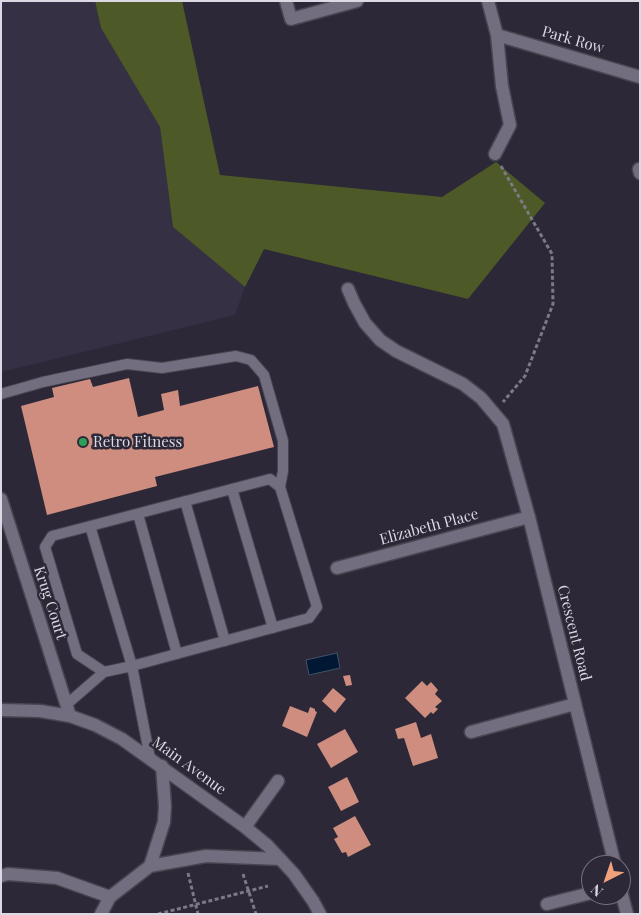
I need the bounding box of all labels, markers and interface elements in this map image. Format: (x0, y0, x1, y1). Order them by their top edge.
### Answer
street label: Park Row (540, 23, 606, 57)
place label: Retro Fitness (93, 433, 182, 451)
marker: Retro Fitness (77, 436, 89, 448)
street label: Elizabeth Place (378, 505, 480, 549)
street label: Krug Court (30, 564, 70, 642)
street label: Crescent Road (553, 583, 595, 683)
street label: Main Avenue (148, 733, 230, 799)
north arrow (581, 855, 631, 905)
text: N (586, 880, 607, 901)

